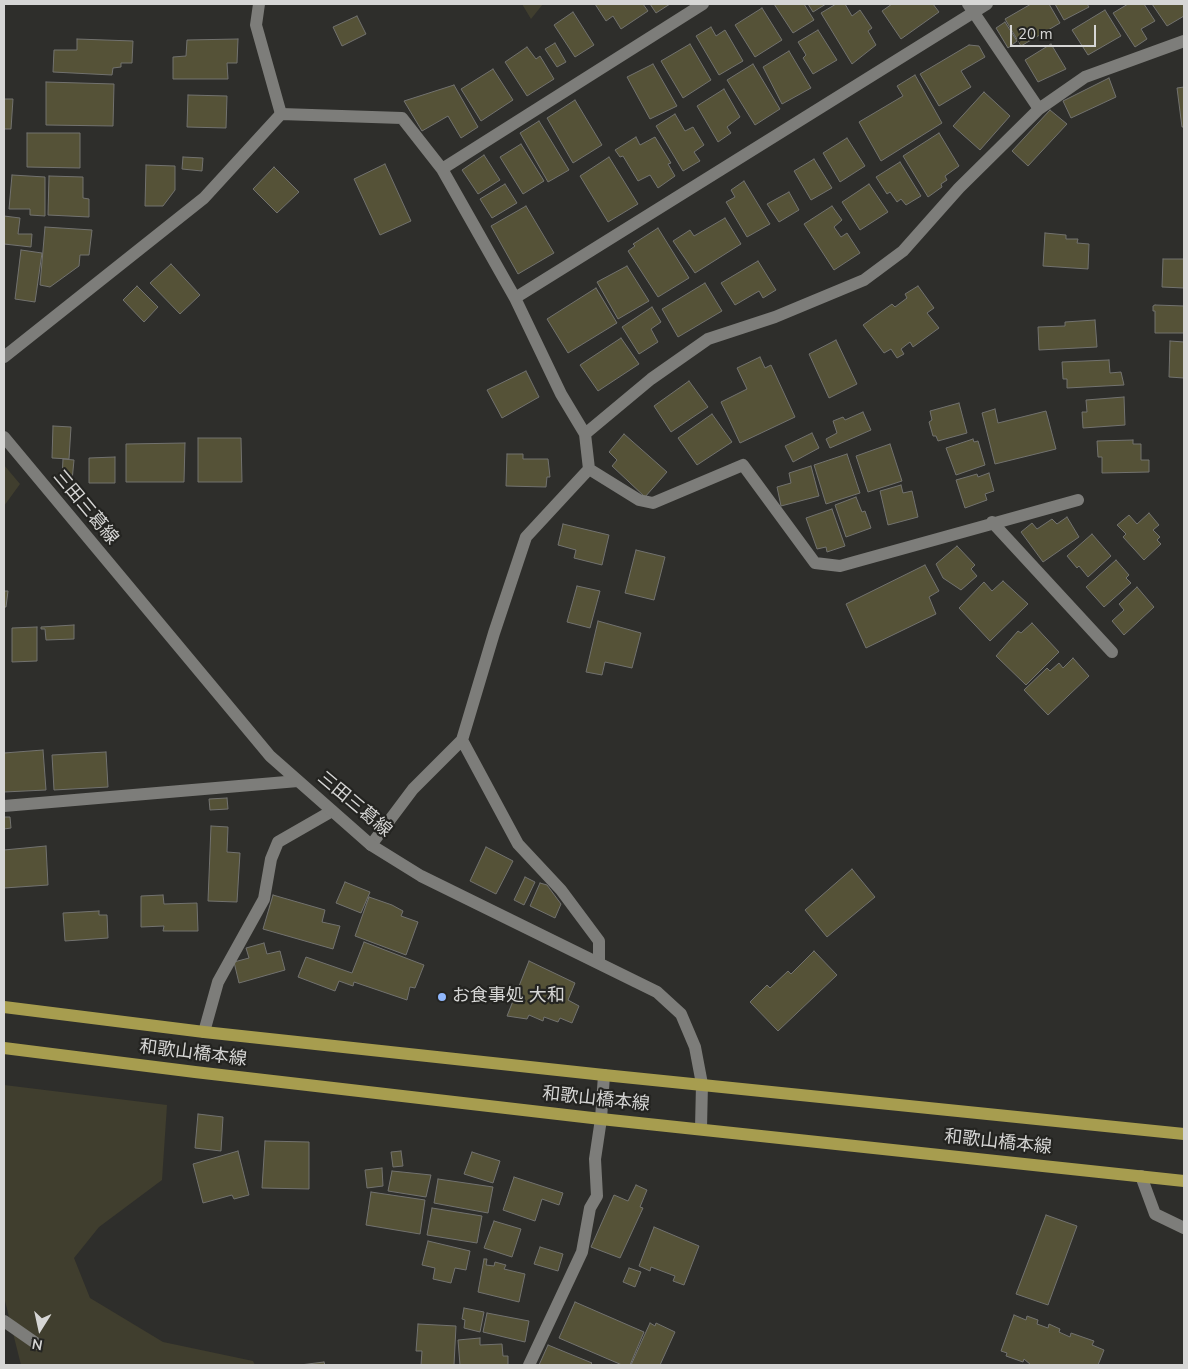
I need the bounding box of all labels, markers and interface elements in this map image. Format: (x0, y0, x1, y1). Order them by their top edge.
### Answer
scale bar (1013, 15, 1099, 47)
text: 20 m (1018, 24, 1053, 44)
street label: 三田三葛線 (48, 467, 122, 549)
street label: 三田三葛線 (313, 768, 395, 842)
place label: お食事処 大和 (452, 986, 565, 1008)
marker: お食事処 大和 (436, 991, 448, 1003)
street label: 和歌山橋本線 (138, 1037, 248, 1071)
street label: 和歌山橋本線 (541, 1084, 651, 1116)
street label: 和歌山橋本線 (943, 1127, 1053, 1159)
north arrow (15, 1304, 65, 1354)
text: N (31, 1334, 44, 1355)

